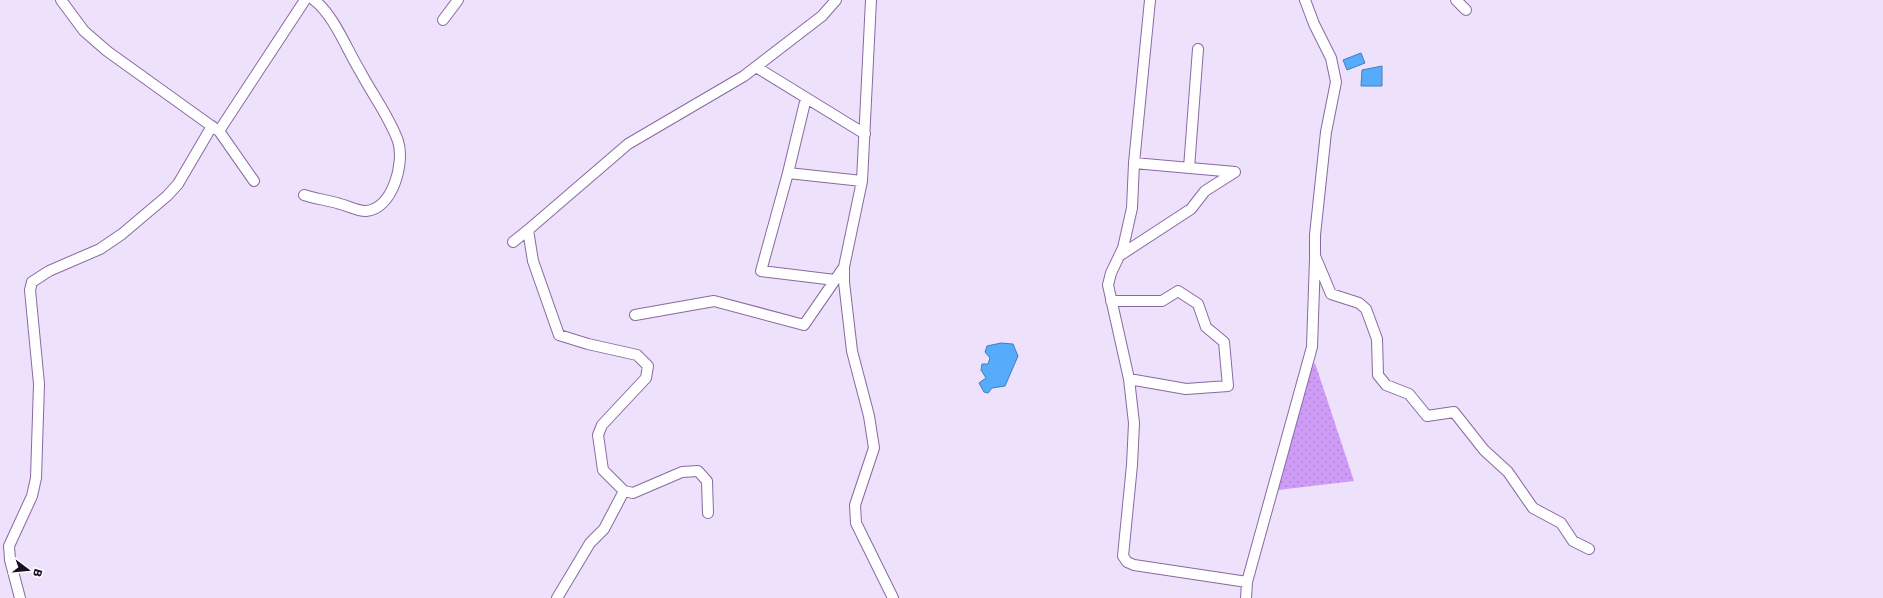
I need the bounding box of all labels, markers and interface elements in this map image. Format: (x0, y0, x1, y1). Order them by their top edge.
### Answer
north arrow (8, 550, 48, 590)
text: B (30, 567, 45, 578)

